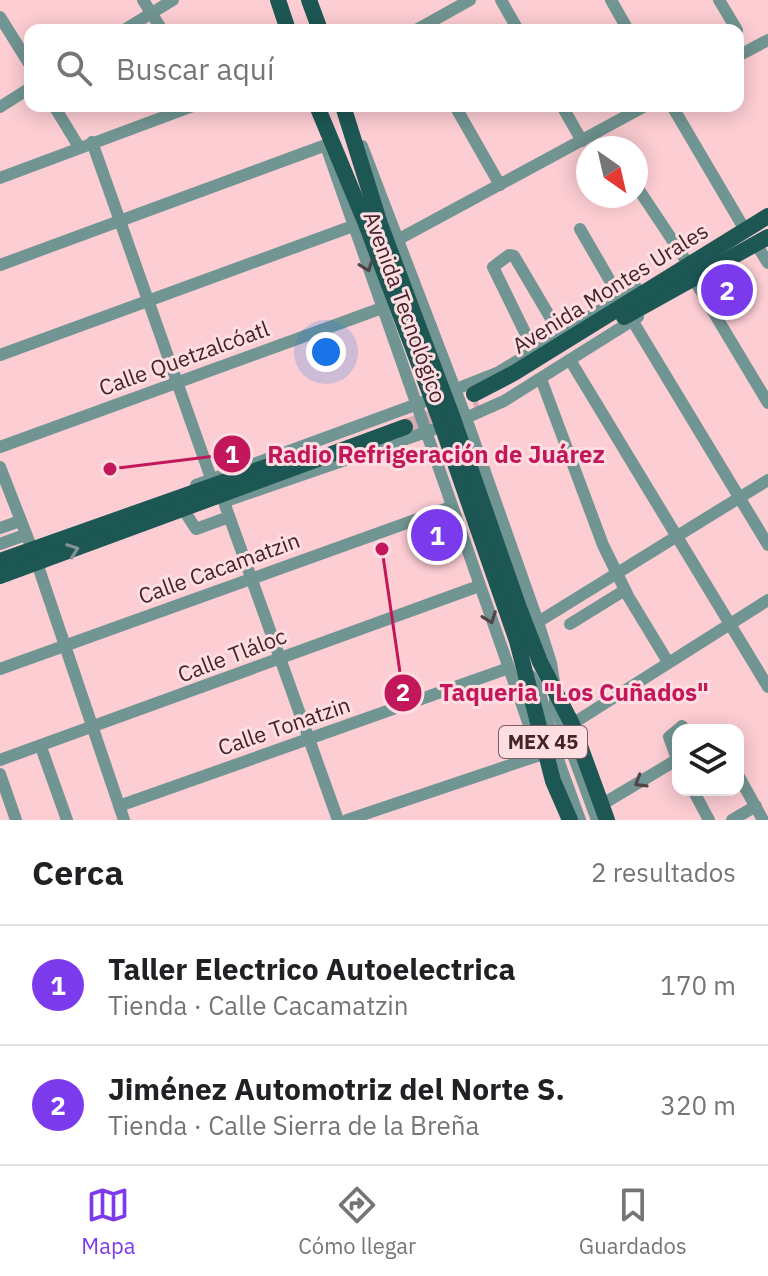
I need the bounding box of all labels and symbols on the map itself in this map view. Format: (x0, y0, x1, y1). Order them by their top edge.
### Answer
north arrow (576, 136, 648, 208)
street label: Avenida Tecnológico (357, 207, 454, 407)
street label: Avenida Montes Urales (506, 215, 713, 360)
one-way arrow (358, 259, 374, 273)
pin: 2 (701, 260, 753, 320)
street label: Calle Quetzalcóatl (95, 313, 273, 402)
your location (306, 332, 346, 372)
callout: Radio Refrigeración de Juárez (212, 430, 621, 478)
text: 1 (225, 438, 239, 470)
text: Radio Refrigeración de Juárez (267, 438, 605, 470)
pin: 1 (411, 505, 463, 565)
street label: Calle Cacamatzin (134, 525, 304, 610)
one-way arrow (65, 543, 79, 560)
one-way arrow (480, 610, 497, 624)
street label: Calle Tláloc (173, 621, 290, 689)
callout: Taqueria "Los Cuñados" (383, 669, 725, 717)
text: 2 (396, 676, 410, 708)
text: Taqueria "Los Cuñados" (439, 676, 709, 708)
street label: Calle Tonatzin (214, 689, 354, 762)
road number: MEX 45 (499, 726, 587, 758)
one-way arrow (634, 772, 649, 788)

